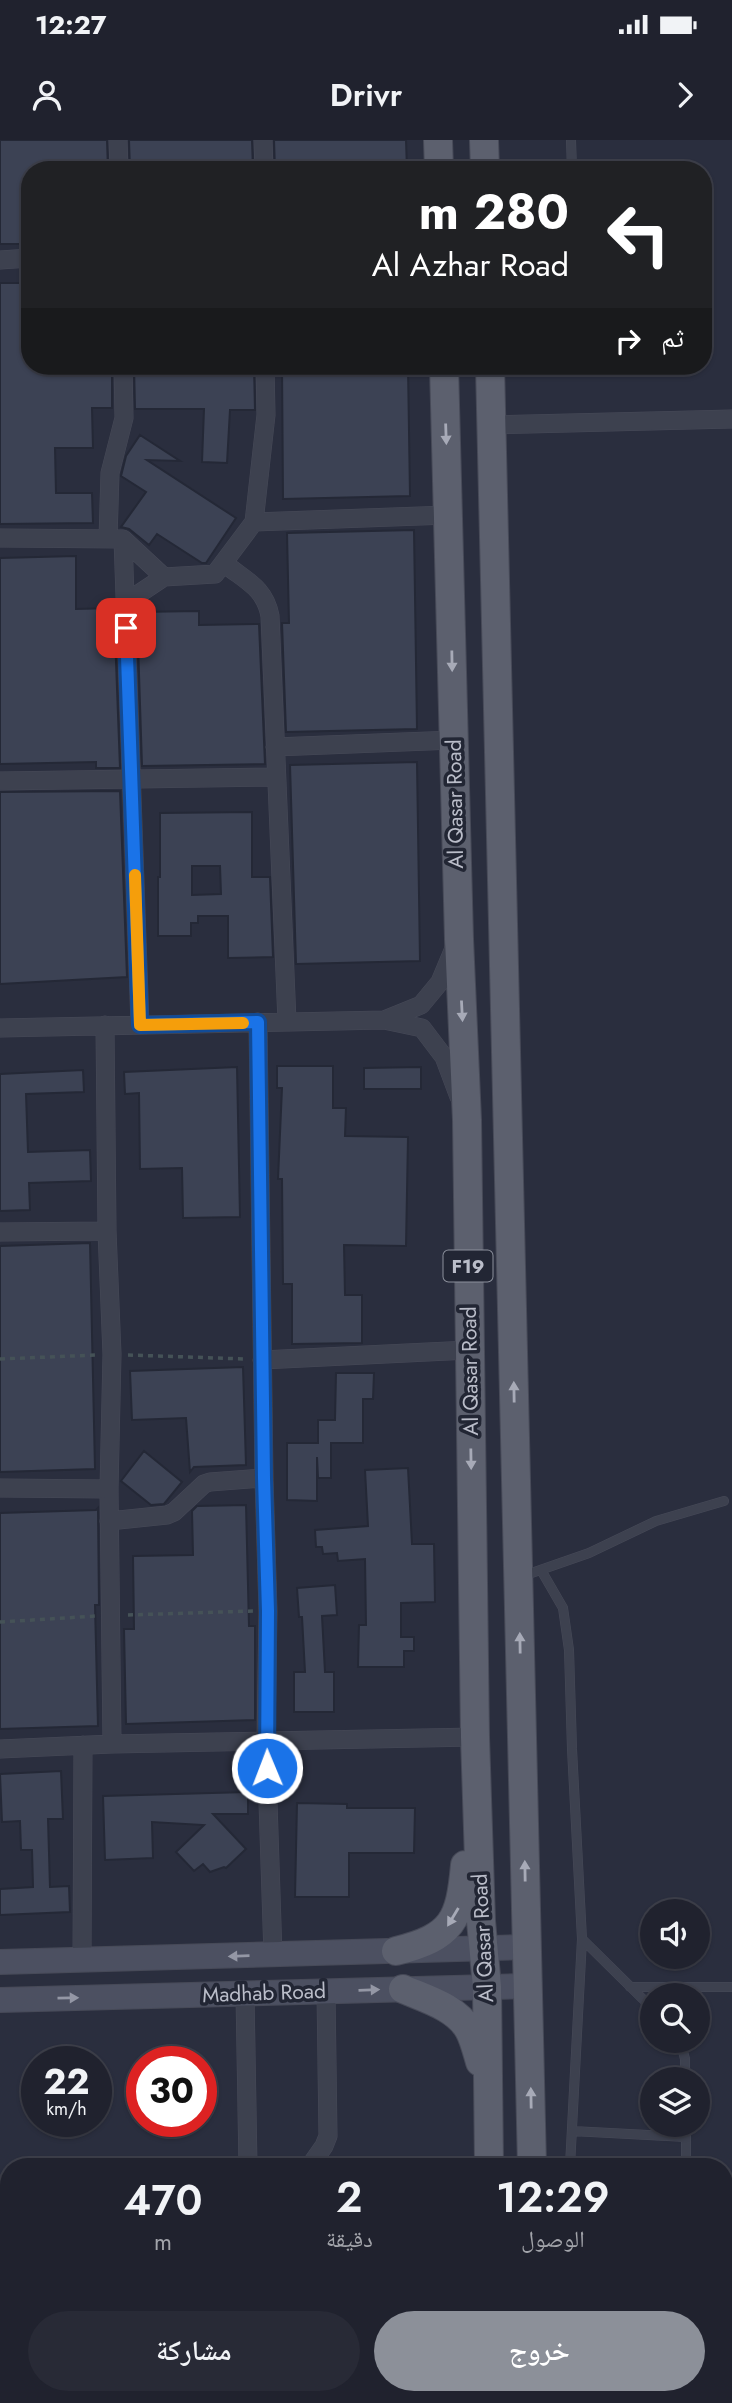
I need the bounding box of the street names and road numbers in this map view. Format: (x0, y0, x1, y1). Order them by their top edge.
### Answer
street label: Al Qasar Road (439, 739, 471, 869)
road number: F19 (444, 1250, 492, 1282)
street label: Al Qasar Road (454, 1306, 486, 1436)
street label: Al Qasar Road (465, 1873, 501, 2003)
street label: Madhab Road (202, 1976, 326, 2010)

